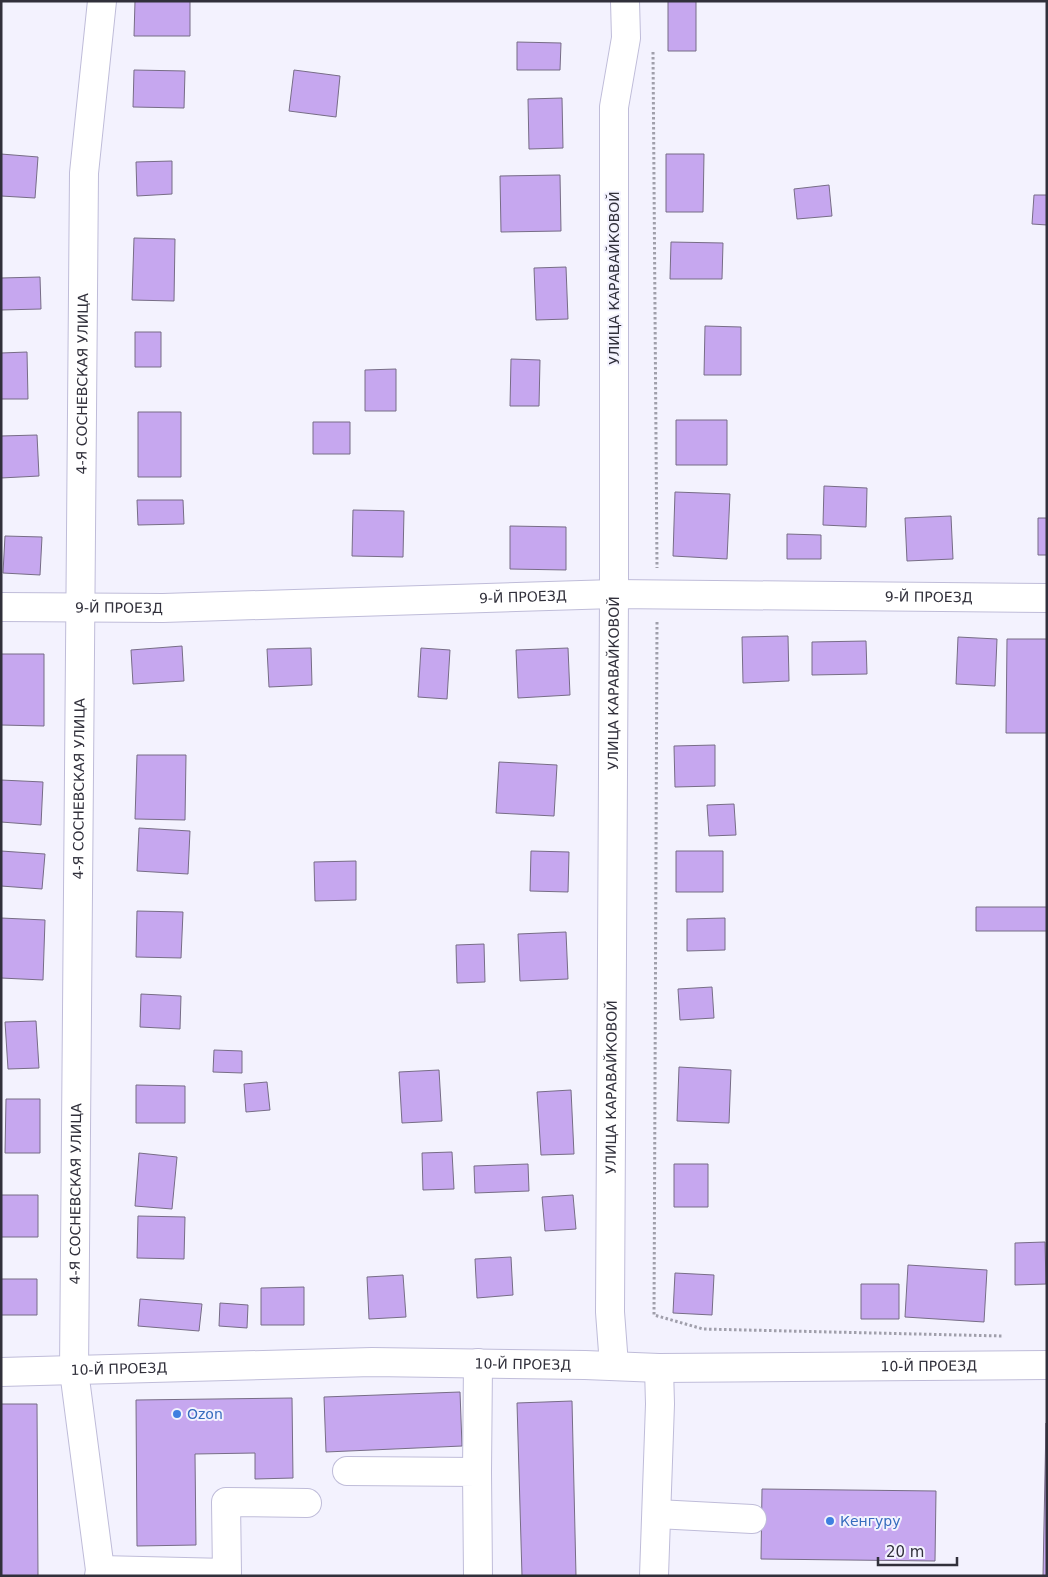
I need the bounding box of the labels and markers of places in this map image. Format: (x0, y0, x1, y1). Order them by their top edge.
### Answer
place label: Ozon (187, 1406, 223, 1422)
marker: Ozon (171, 1408, 183, 1420)
place label: Кенгуру (840, 1513, 901, 1529)
marker: Кенгуру (824, 1515, 836, 1527)

